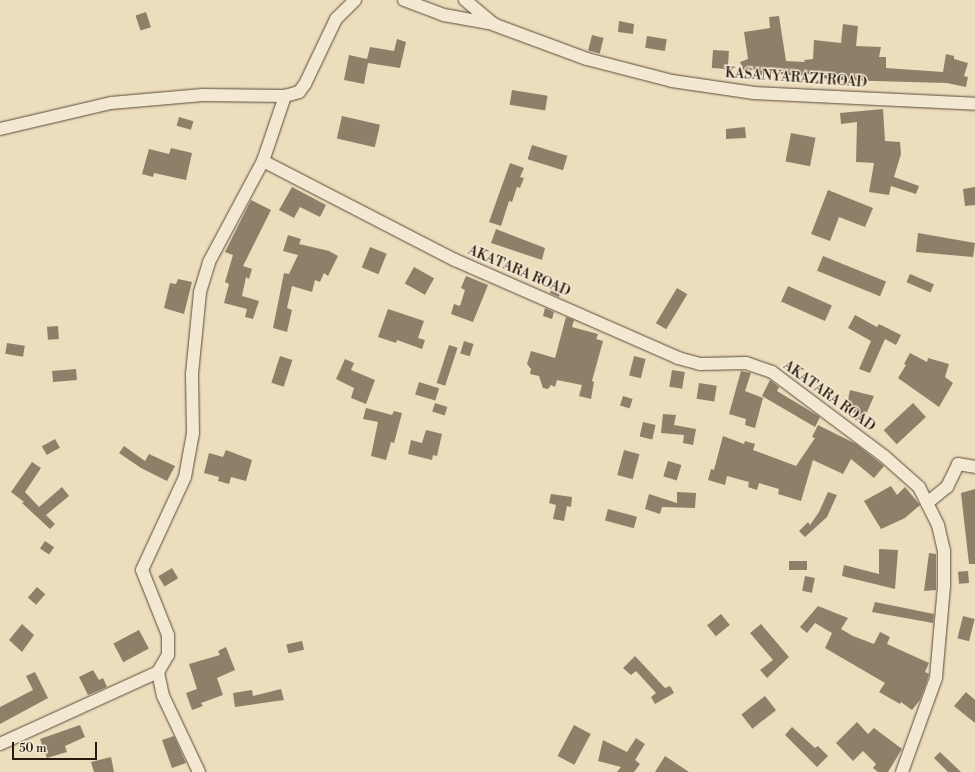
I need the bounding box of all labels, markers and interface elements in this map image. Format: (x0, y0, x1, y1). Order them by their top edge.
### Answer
street label: KASANYARAZI ROAD (724, 65, 868, 91)
street label: AKATARA ROAD (465, 242, 573, 300)
street label: AKATARA ROAD (780, 357, 878, 435)
scale bar (14, 734, 99, 760)
text: 50 m (19, 741, 47, 756)

